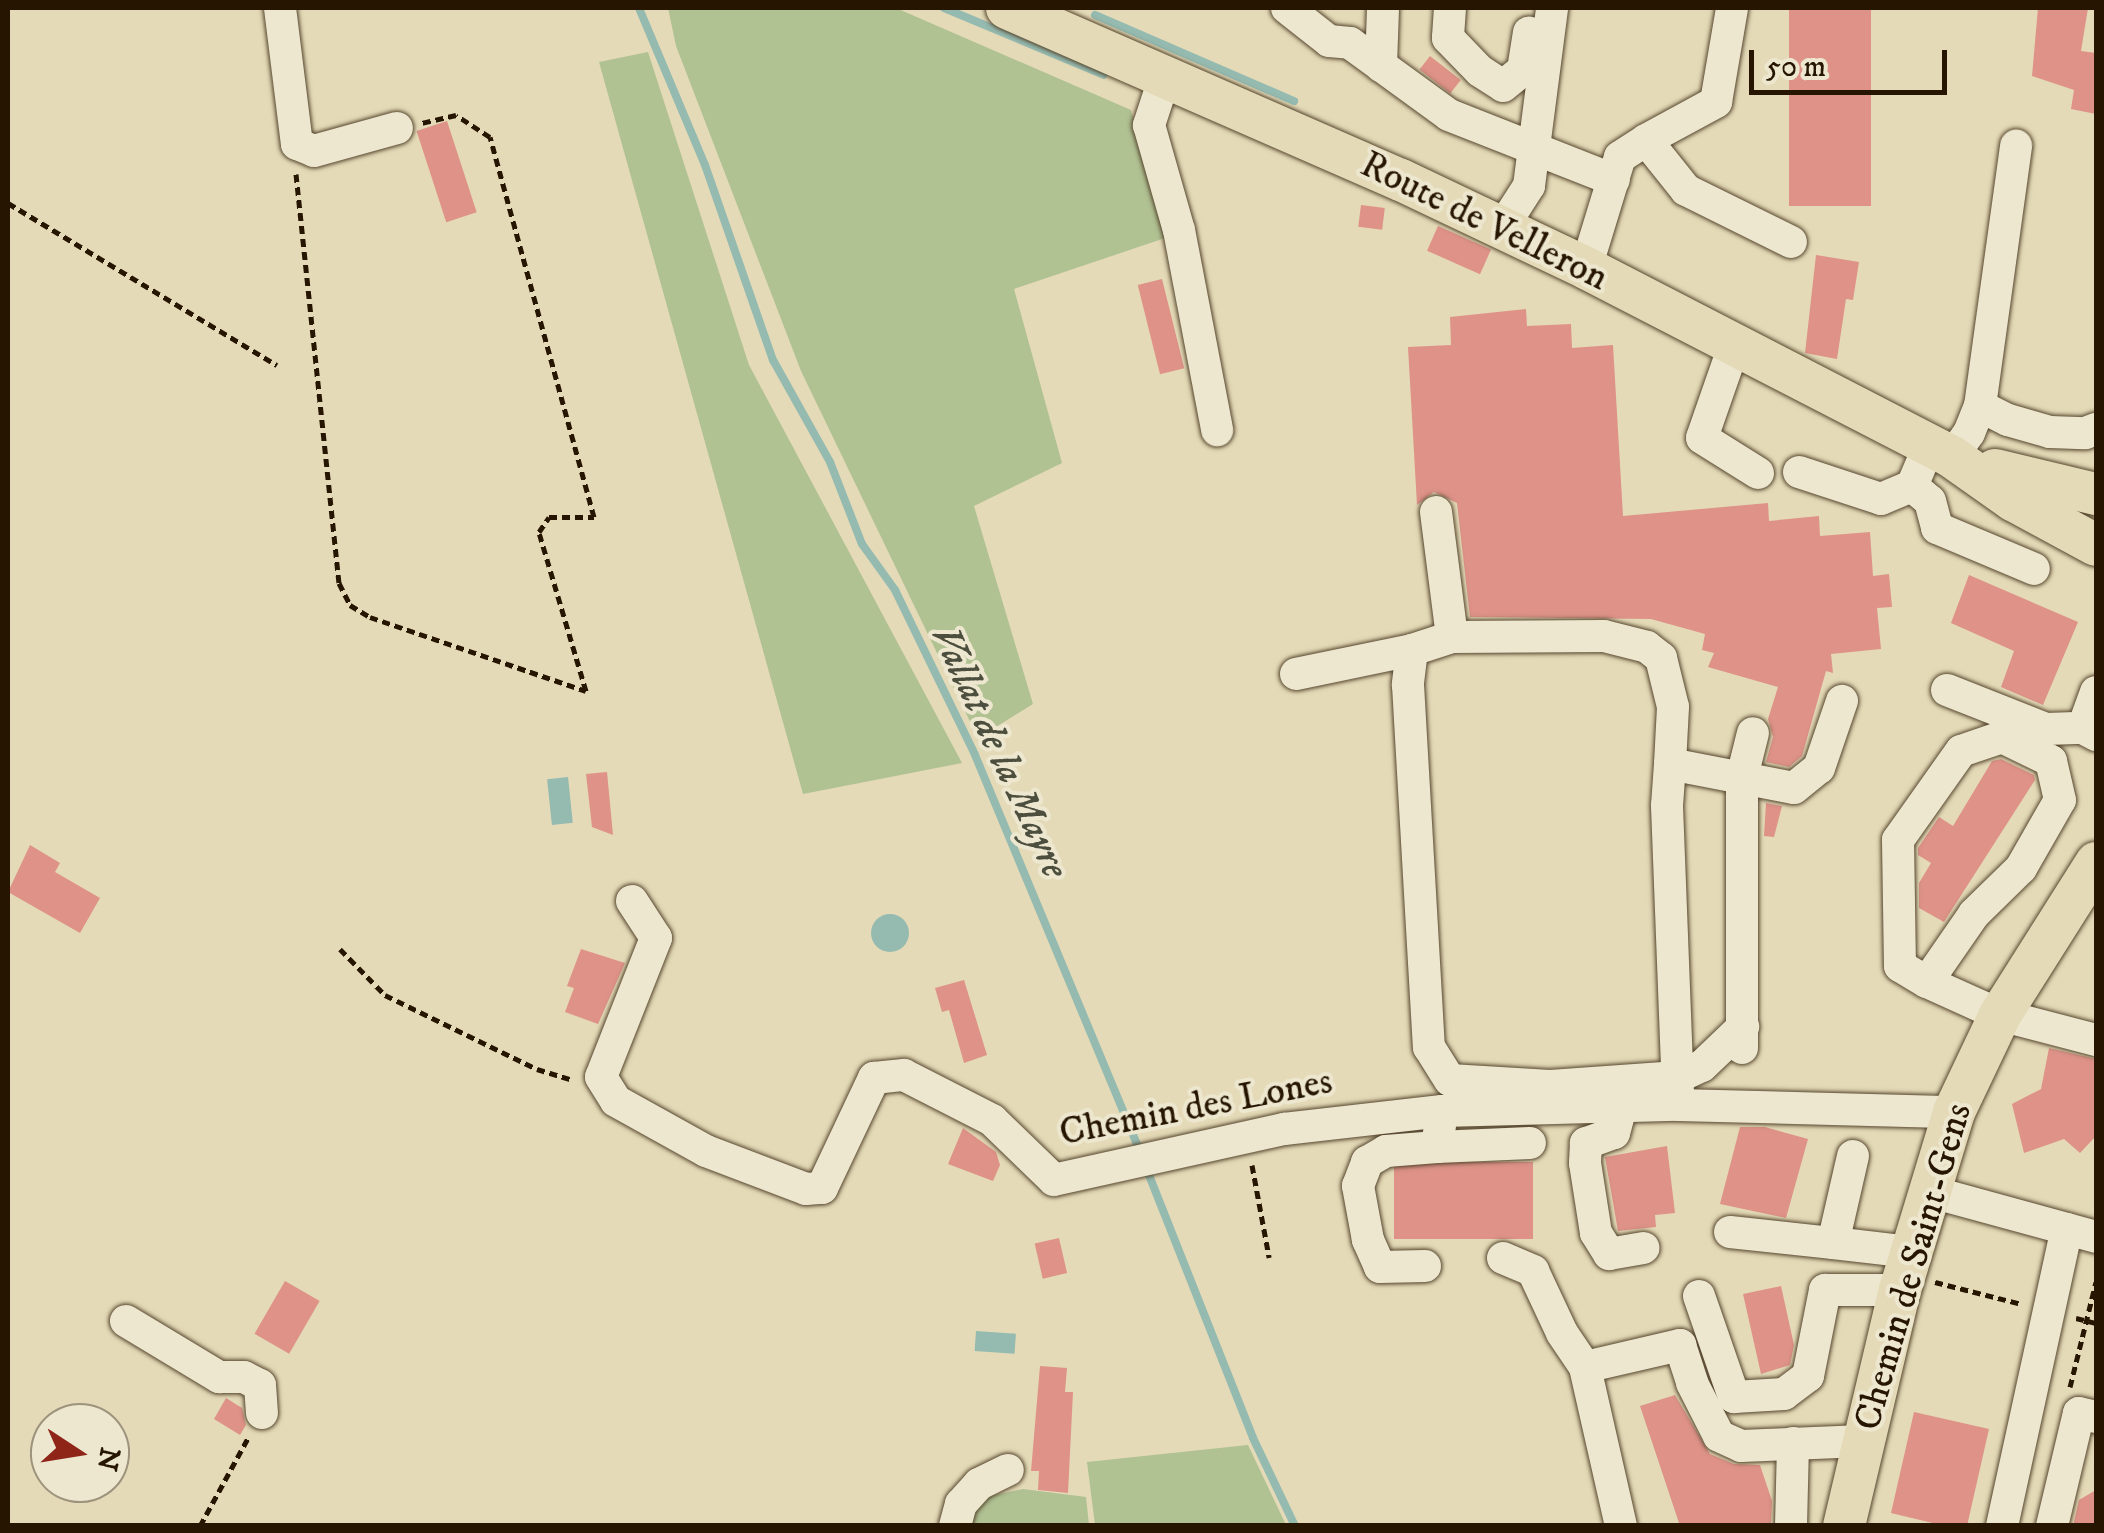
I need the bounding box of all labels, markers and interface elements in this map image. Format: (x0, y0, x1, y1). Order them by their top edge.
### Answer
scale bar (1754, 30, 1952, 92)
text: 50 m (1766, 49, 1826, 86)
street label: Route de Velleron (1353, 142, 1615, 302)
water label: Vallat de la Mayre (919, 618, 1079, 886)
street label: Chemin des Lones (1056, 1059, 1336, 1157)
street label: Chemin de Saint-Gens (1846, 1098, 1982, 1436)
north arrow (30, 1403, 130, 1503)
text: N (88, 1444, 127, 1474)

